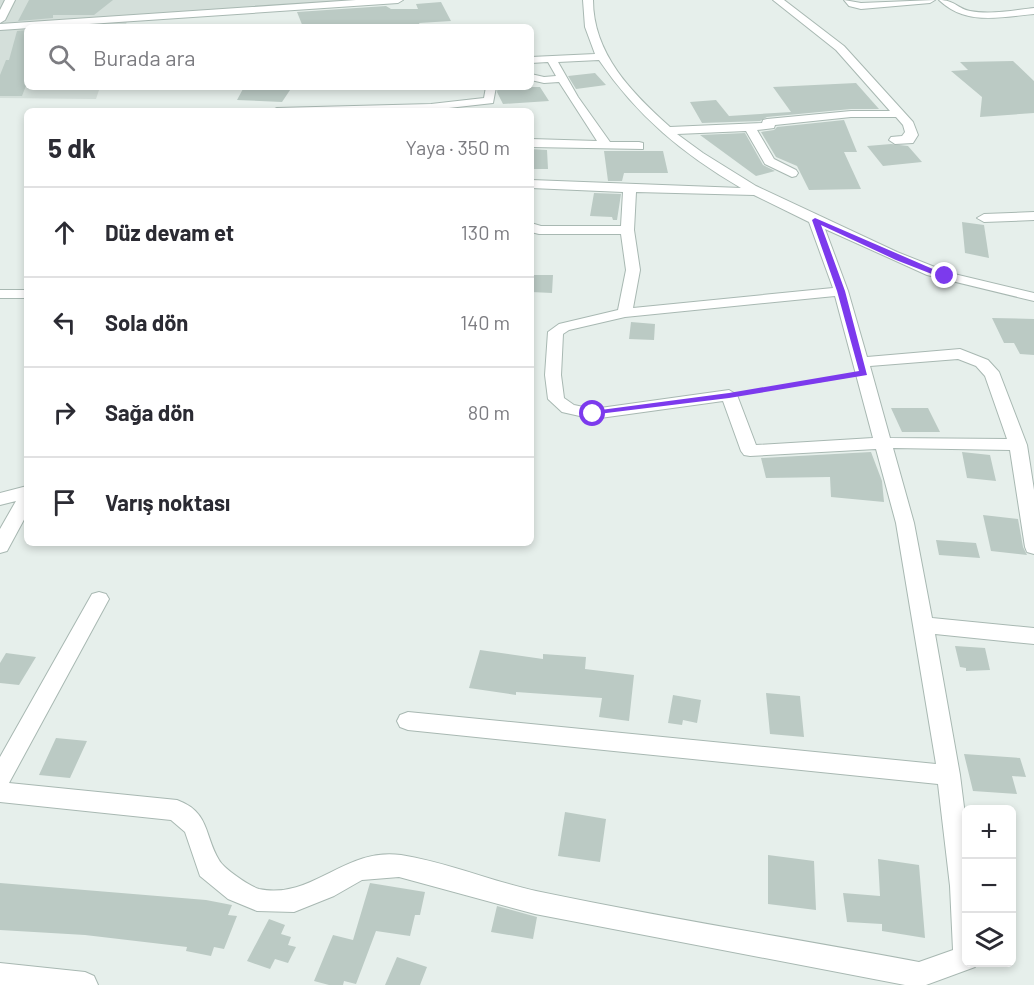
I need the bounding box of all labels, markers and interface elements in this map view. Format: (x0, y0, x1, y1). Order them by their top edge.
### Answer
search box (24, 24, 534, 90)
icon: search (45, 41, 78, 74)
text: Burada ara (93, 44, 196, 70)
text: 5 dk (48, 132, 96, 163)
text: Yaya · 350 m (406, 135, 510, 159)
icon: ahead (48, 216, 81, 249)
text: Düz devam et (105, 219, 234, 245)
text: 130 m (461, 220, 510, 244)
route end (931, 262, 957, 288)
icon: left (48, 306, 81, 339)
text: Sola dön (105, 309, 188, 335)
text: 140 m (460, 310, 510, 334)
icon: right (48, 396, 81, 429)
text: Sağa dön (105, 399, 194, 425)
text: 80 m (468, 400, 510, 424)
route start (579, 400, 605, 426)
icon: arrive (48, 486, 81, 519)
text: Varış noktası (105, 489, 230, 515)
map controls (962, 805, 1016, 967)
button: + (962, 805, 1016, 859)
button: − (962, 859, 1016, 913)
button: layers (962, 913, 1016, 967)

